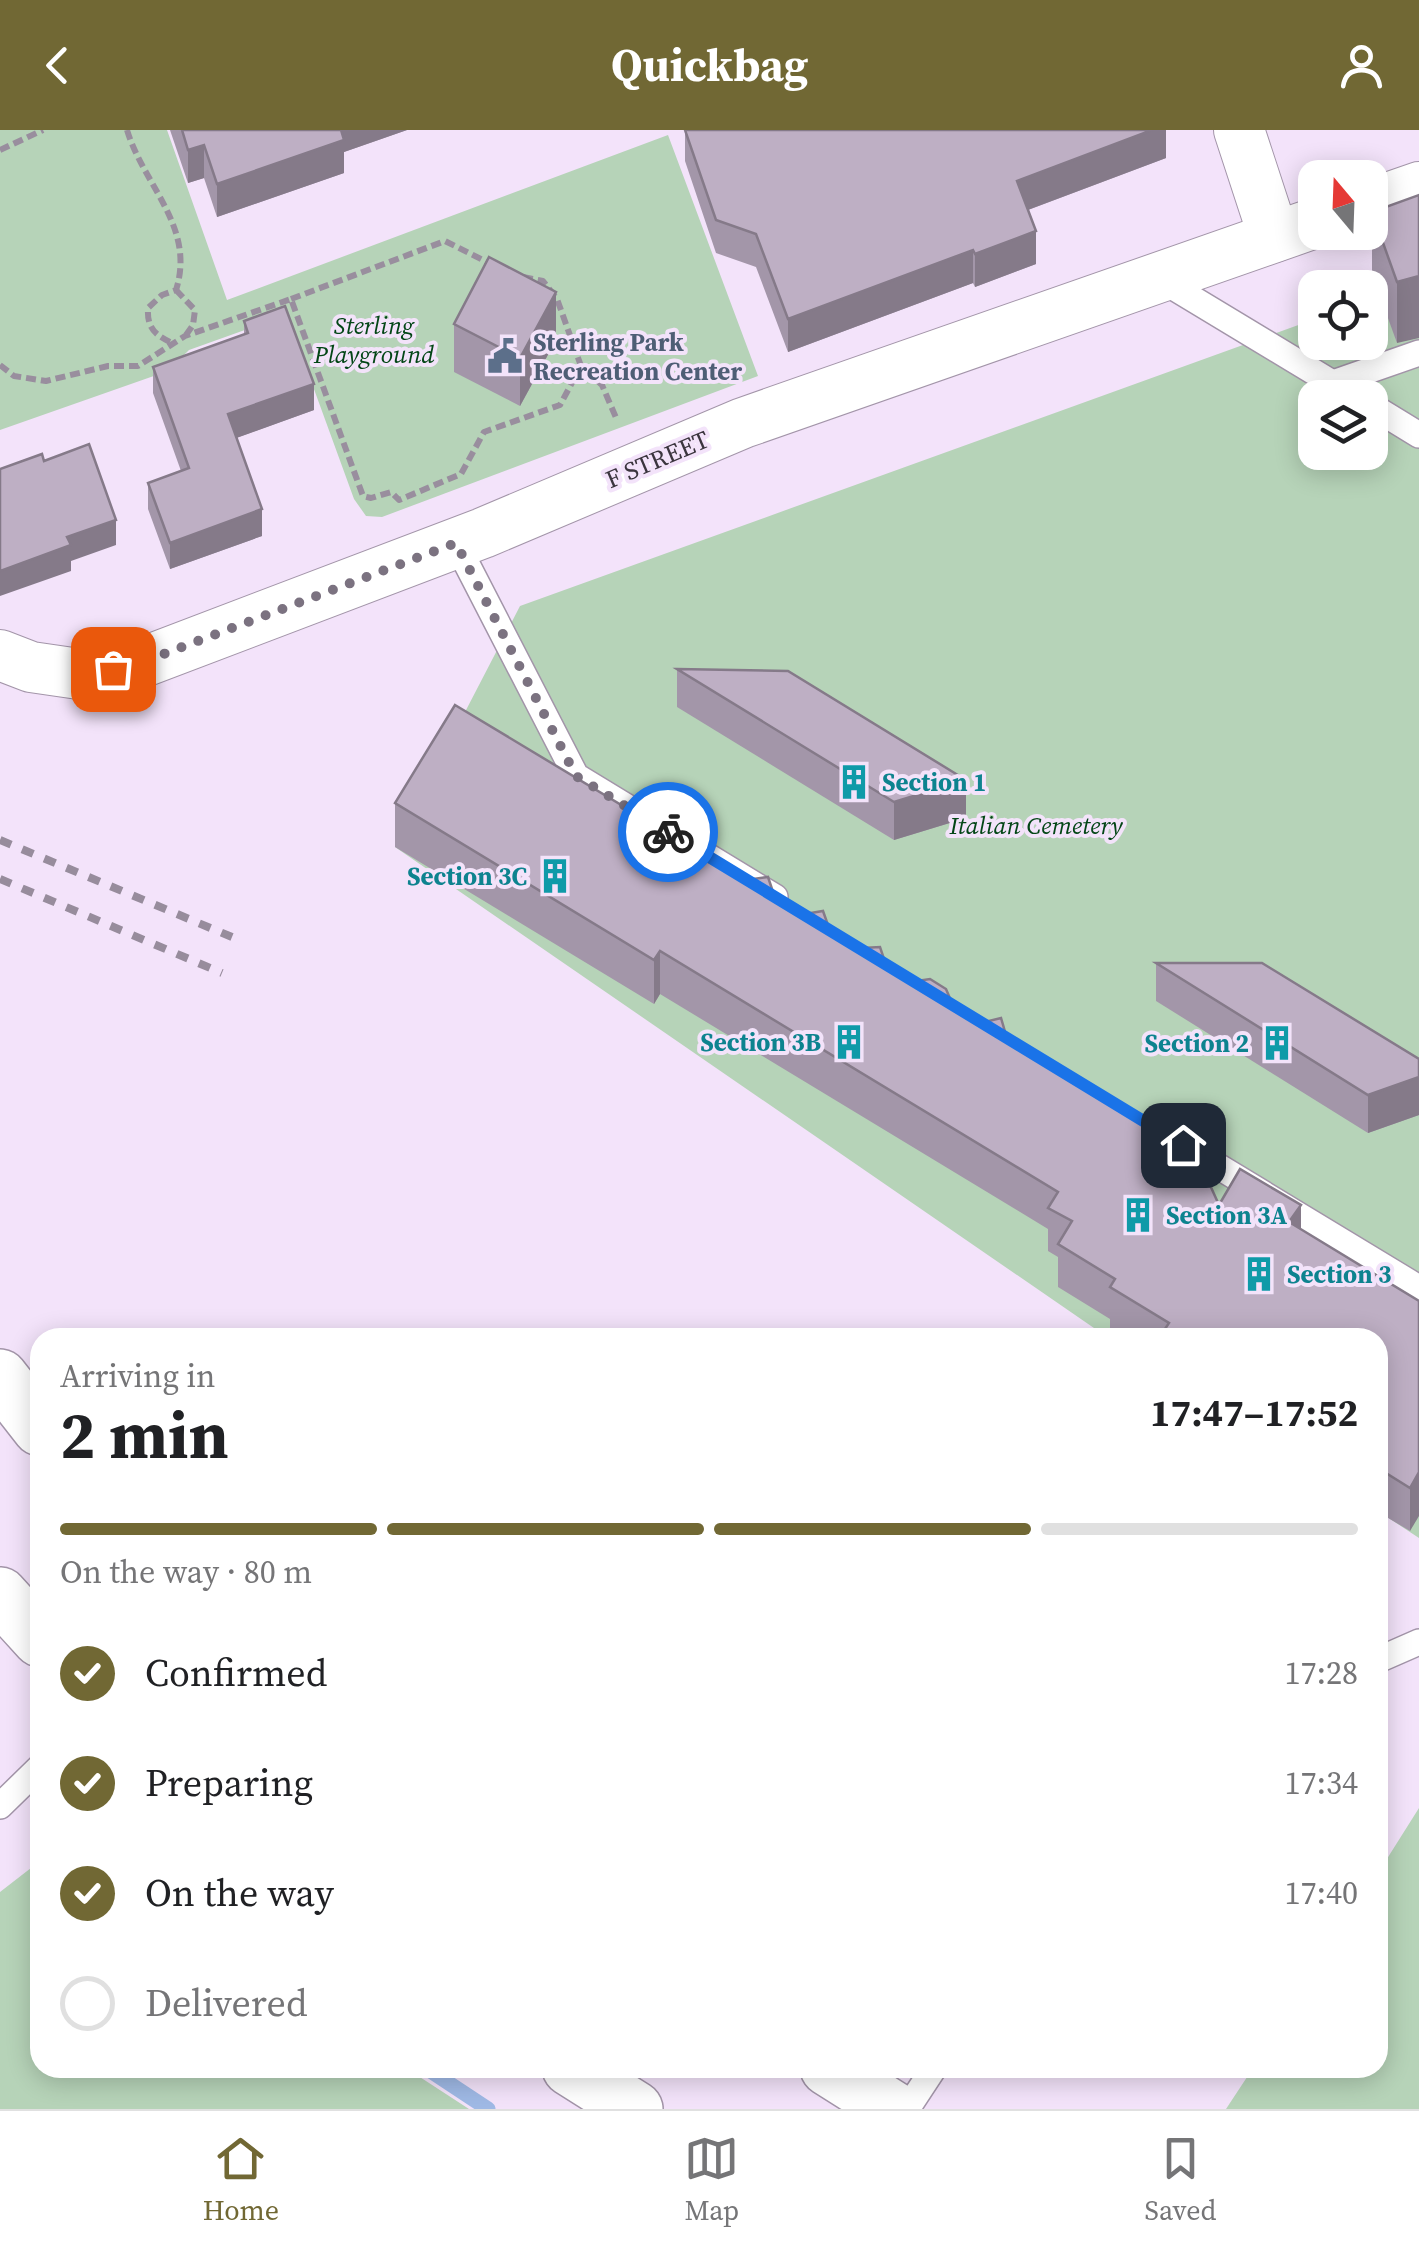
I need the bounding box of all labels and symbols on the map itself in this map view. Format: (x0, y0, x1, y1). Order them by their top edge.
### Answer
north arrow (1298, 160, 1388, 250)
park label: Sterling Playground (313, 308, 435, 371)
place label: Sterling Park Recreation Center (533, 325, 742, 388)
public building icon: Sterling Park Recreation Center (486, 337, 524, 375)
street label: F STREET (600, 422, 714, 496)
pin (71, 627, 156, 712)
building icon: Section 1 (835, 763, 873, 801)
place label: Section 1 (882, 765, 986, 799)
courier (618, 782, 718, 882)
park label: Italian Cemetery (948, 808, 1124, 842)
building icon: Section 3C (536, 857, 574, 895)
place label: Section 3C (407, 859, 527, 893)
building icon: Section 3B (830, 1023, 868, 1061)
building icon: Section 2 (1258, 1024, 1296, 1062)
place label: Section 3B (700, 1025, 821, 1059)
place label: Section 2 (1145, 1026, 1249, 1060)
pin (1141, 1103, 1226, 1188)
building icon: Section 3A (1119, 1196, 1157, 1234)
place label: Section 3A (1166, 1198, 1287, 1232)
building icon: Section 3 (1240, 1255, 1278, 1293)
place label: Section 3 (1287, 1257, 1391, 1291)

